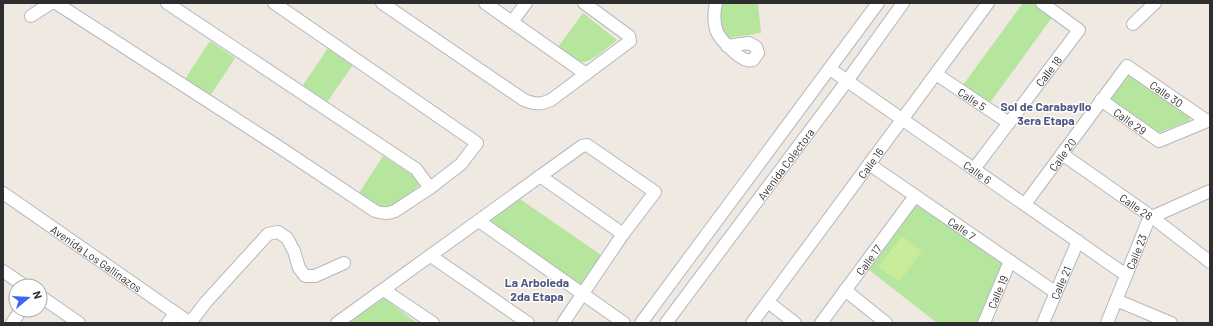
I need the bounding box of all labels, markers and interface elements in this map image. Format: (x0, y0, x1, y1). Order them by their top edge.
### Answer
street label: Calle 18 (1032, 53, 1064, 89)
street label: Calle 30 (1148, 78, 1186, 109)
street label: Calle 5 (956, 84, 989, 113)
district label: Sol de Carabayllo 3era Etapa (1001, 99, 1092, 127)
street label: Calle 29 (1112, 105, 1149, 137)
street label: Avenida Colectora (754, 125, 816, 202)
street label: Calle 20 (1045, 135, 1078, 173)
street label: Calle 16 (855, 145, 886, 181)
street label: Calle 6 (961, 158, 994, 186)
street label: Calle 28 (1118, 190, 1156, 222)
street label: Calle 7 (946, 214, 978, 242)
street label: Avenida Los Gallinazos (49, 222, 144, 294)
street label: Calle 23 (1123, 232, 1149, 271)
street label: Calle 17 (853, 242, 883, 277)
street label: Calle 21 (1047, 264, 1073, 301)
street label: Calle 19 (984, 273, 1010, 310)
district label: La Arboleda 2da Etapa (505, 275, 569, 303)
north arrow (8, 278, 48, 318)
text: N (31, 289, 45, 300)

